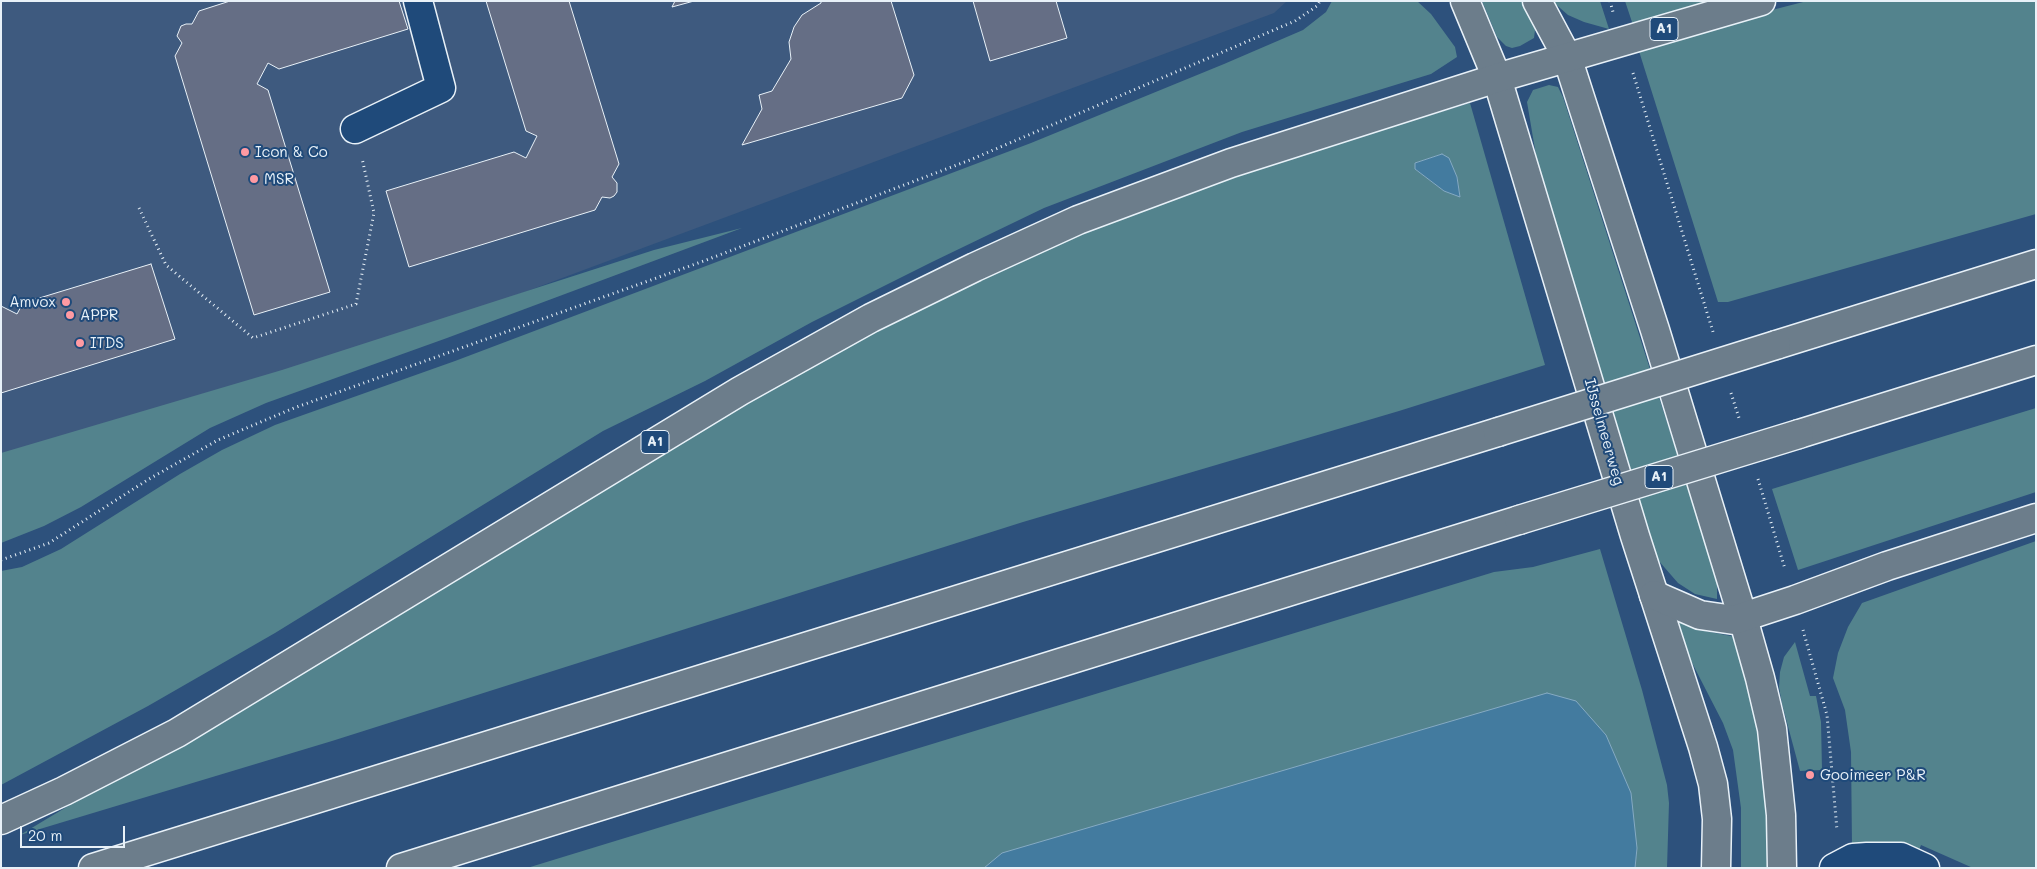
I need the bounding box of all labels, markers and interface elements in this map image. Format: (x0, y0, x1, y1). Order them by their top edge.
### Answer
road number: A1 (1650, 18, 1678, 40)
place label: Icon & Co (255, 143, 328, 161)
marker: Icon & Co (239, 146, 251, 158)
place label: MSR (264, 170, 294, 188)
marker: MSR (248, 173, 260, 185)
place label: Amvox (9, 293, 56, 311)
marker: Amvox (60, 296, 72, 308)
place label: APPR (80, 306, 118, 324)
marker: APPR (64, 309, 76, 321)
place label: ITDS (90, 334, 124, 352)
marker: ITDS (74, 337, 86, 349)
street label: IJsselmeerweg (1580, 377, 1628, 487)
road number: A1 (641, 431, 669, 454)
road number: A1 (1645, 466, 1673, 488)
place label: Gooimeer P&R (1820, 766, 1926, 784)
marker: Gooimeer P&R (1804, 769, 1816, 781)
scale bar (22, 816, 128, 848)
text: 20 m (28, 825, 62, 845)

